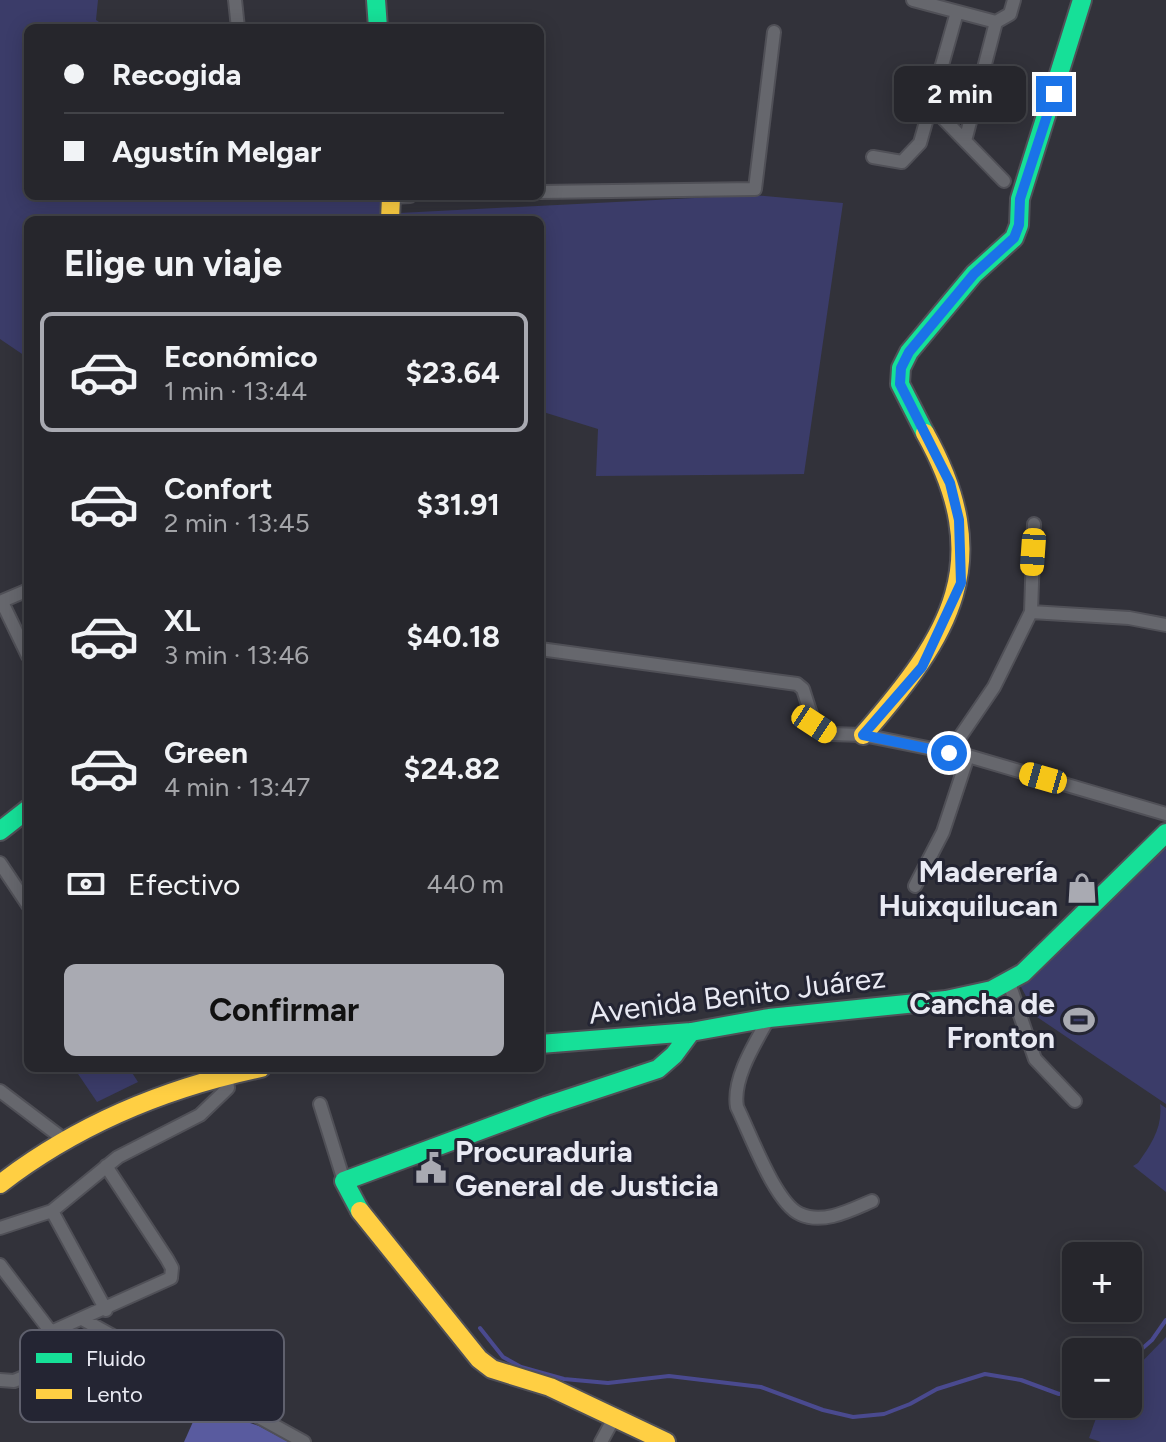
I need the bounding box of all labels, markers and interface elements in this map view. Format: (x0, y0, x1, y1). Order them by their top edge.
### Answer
text: Recogida (112, 56, 242, 93)
callout: 2 min (894, 66, 1026, 122)
route end (1036, 76, 1072, 112)
text: 2 min (927, 78, 993, 110)
text: Agustín Melgar (112, 133, 321, 170)
text: Elige un viaje (64, 242, 282, 285)
icon: car (68, 336, 140, 408)
text: Económico (164, 338, 318, 375)
text: $23.64 (406, 354, 500, 391)
text: 1 min · 13:44 (164, 375, 307, 407)
icon: car (68, 468, 140, 540)
text: Confort (164, 470, 273, 507)
text: $31.91 (417, 486, 500, 523)
text: 2 min · 13:45 (164, 507, 310, 539)
car (1019, 527, 1047, 577)
icon: car (68, 600, 140, 672)
text: XL (164, 602, 200, 639)
text: $40.18 (406, 618, 500, 655)
text: 3 min · 13:46 (164, 639, 309, 671)
car (787, 701, 841, 747)
icon: car (68, 732, 140, 804)
text: Green (164, 734, 248, 771)
route start (931, 735, 967, 771)
text: $24.82 (404, 750, 500, 787)
car (1017, 760, 1069, 796)
text: 4 min · 13:47 (164, 771, 310, 803)
place label: Maderería Huixquilucan (879, 853, 1058, 924)
icon: cash (64, 862, 108, 906)
text: Efectivo (128, 866, 240, 903)
text: 440 m (426, 868, 504, 900)
shop icon: Maderería Huixquilucan (1065, 871, 1099, 905)
street label: Avenida Benito Juárez (586, 958, 888, 1032)
button: Confirmar (64, 964, 504, 1056)
place label: Cancha de Fronton (909, 985, 1055, 1056)
sports icon: Cancha de Fronton (1062, 1003, 1096, 1037)
place label: Procuraduria General de Justicia (455, 1133, 719, 1204)
public building icon: Procuraduria General de Justicia (414, 1151, 448, 1185)
map controls (1062, 1242, 1142, 1418)
button: + (1062, 1242, 1142, 1322)
legend (20, 1330, 284, 1422)
button: − (1062, 1338, 1142, 1418)
text: Fluido (86, 1345, 146, 1372)
text: Lento (86, 1381, 143, 1408)

